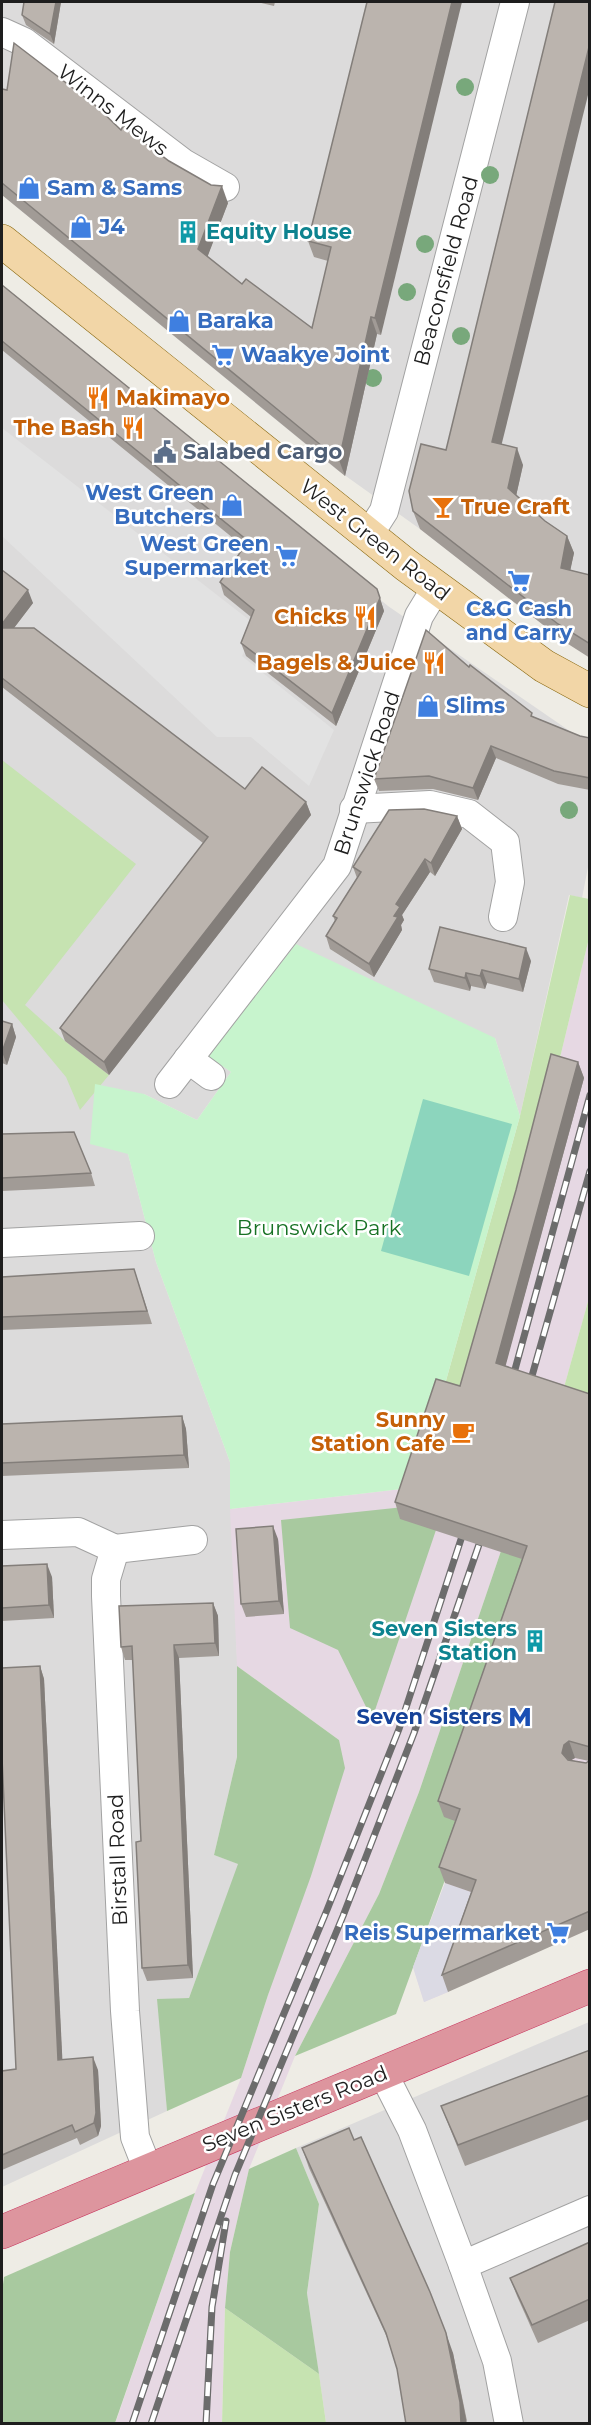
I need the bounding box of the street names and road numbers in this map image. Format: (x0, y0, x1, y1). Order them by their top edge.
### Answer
street label: Winns Mews (53, 59, 174, 161)
street label: Beaconsfield Road (408, 173, 483, 369)
street label: West Green Road (295, 473, 455, 606)
street label: Brunswick Road (328, 688, 405, 858)
street label: Birstall Road (103, 1793, 132, 1927)
street label: Seven Sisters Road (199, 2060, 391, 2157)

